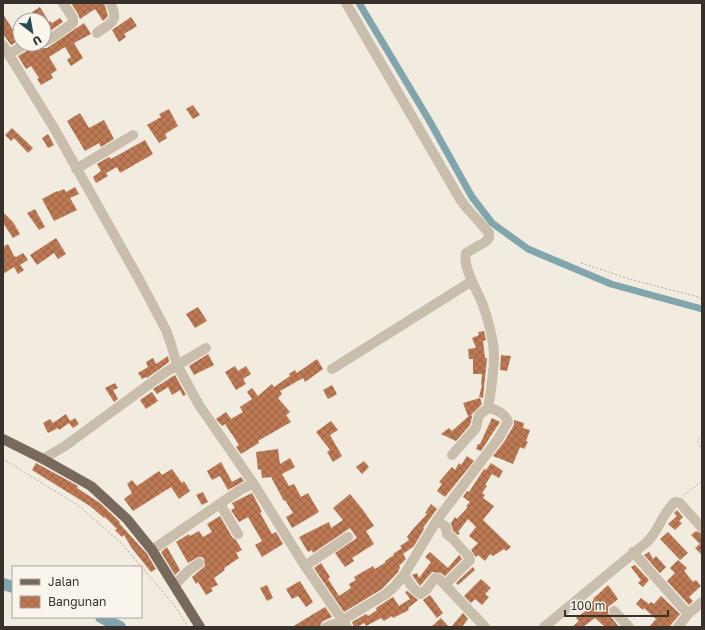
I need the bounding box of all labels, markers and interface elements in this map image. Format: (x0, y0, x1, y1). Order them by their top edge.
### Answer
north arrow (12, 12, 52, 52)
text: U (31, 33, 44, 49)
legend (12, 566, 142, 618)
text: Jalan (48, 574, 79, 589)
scale bar (565, 592, 668, 618)
text: Bangunan (48, 594, 106, 609)
text: 100 m (571, 598, 605, 613)

